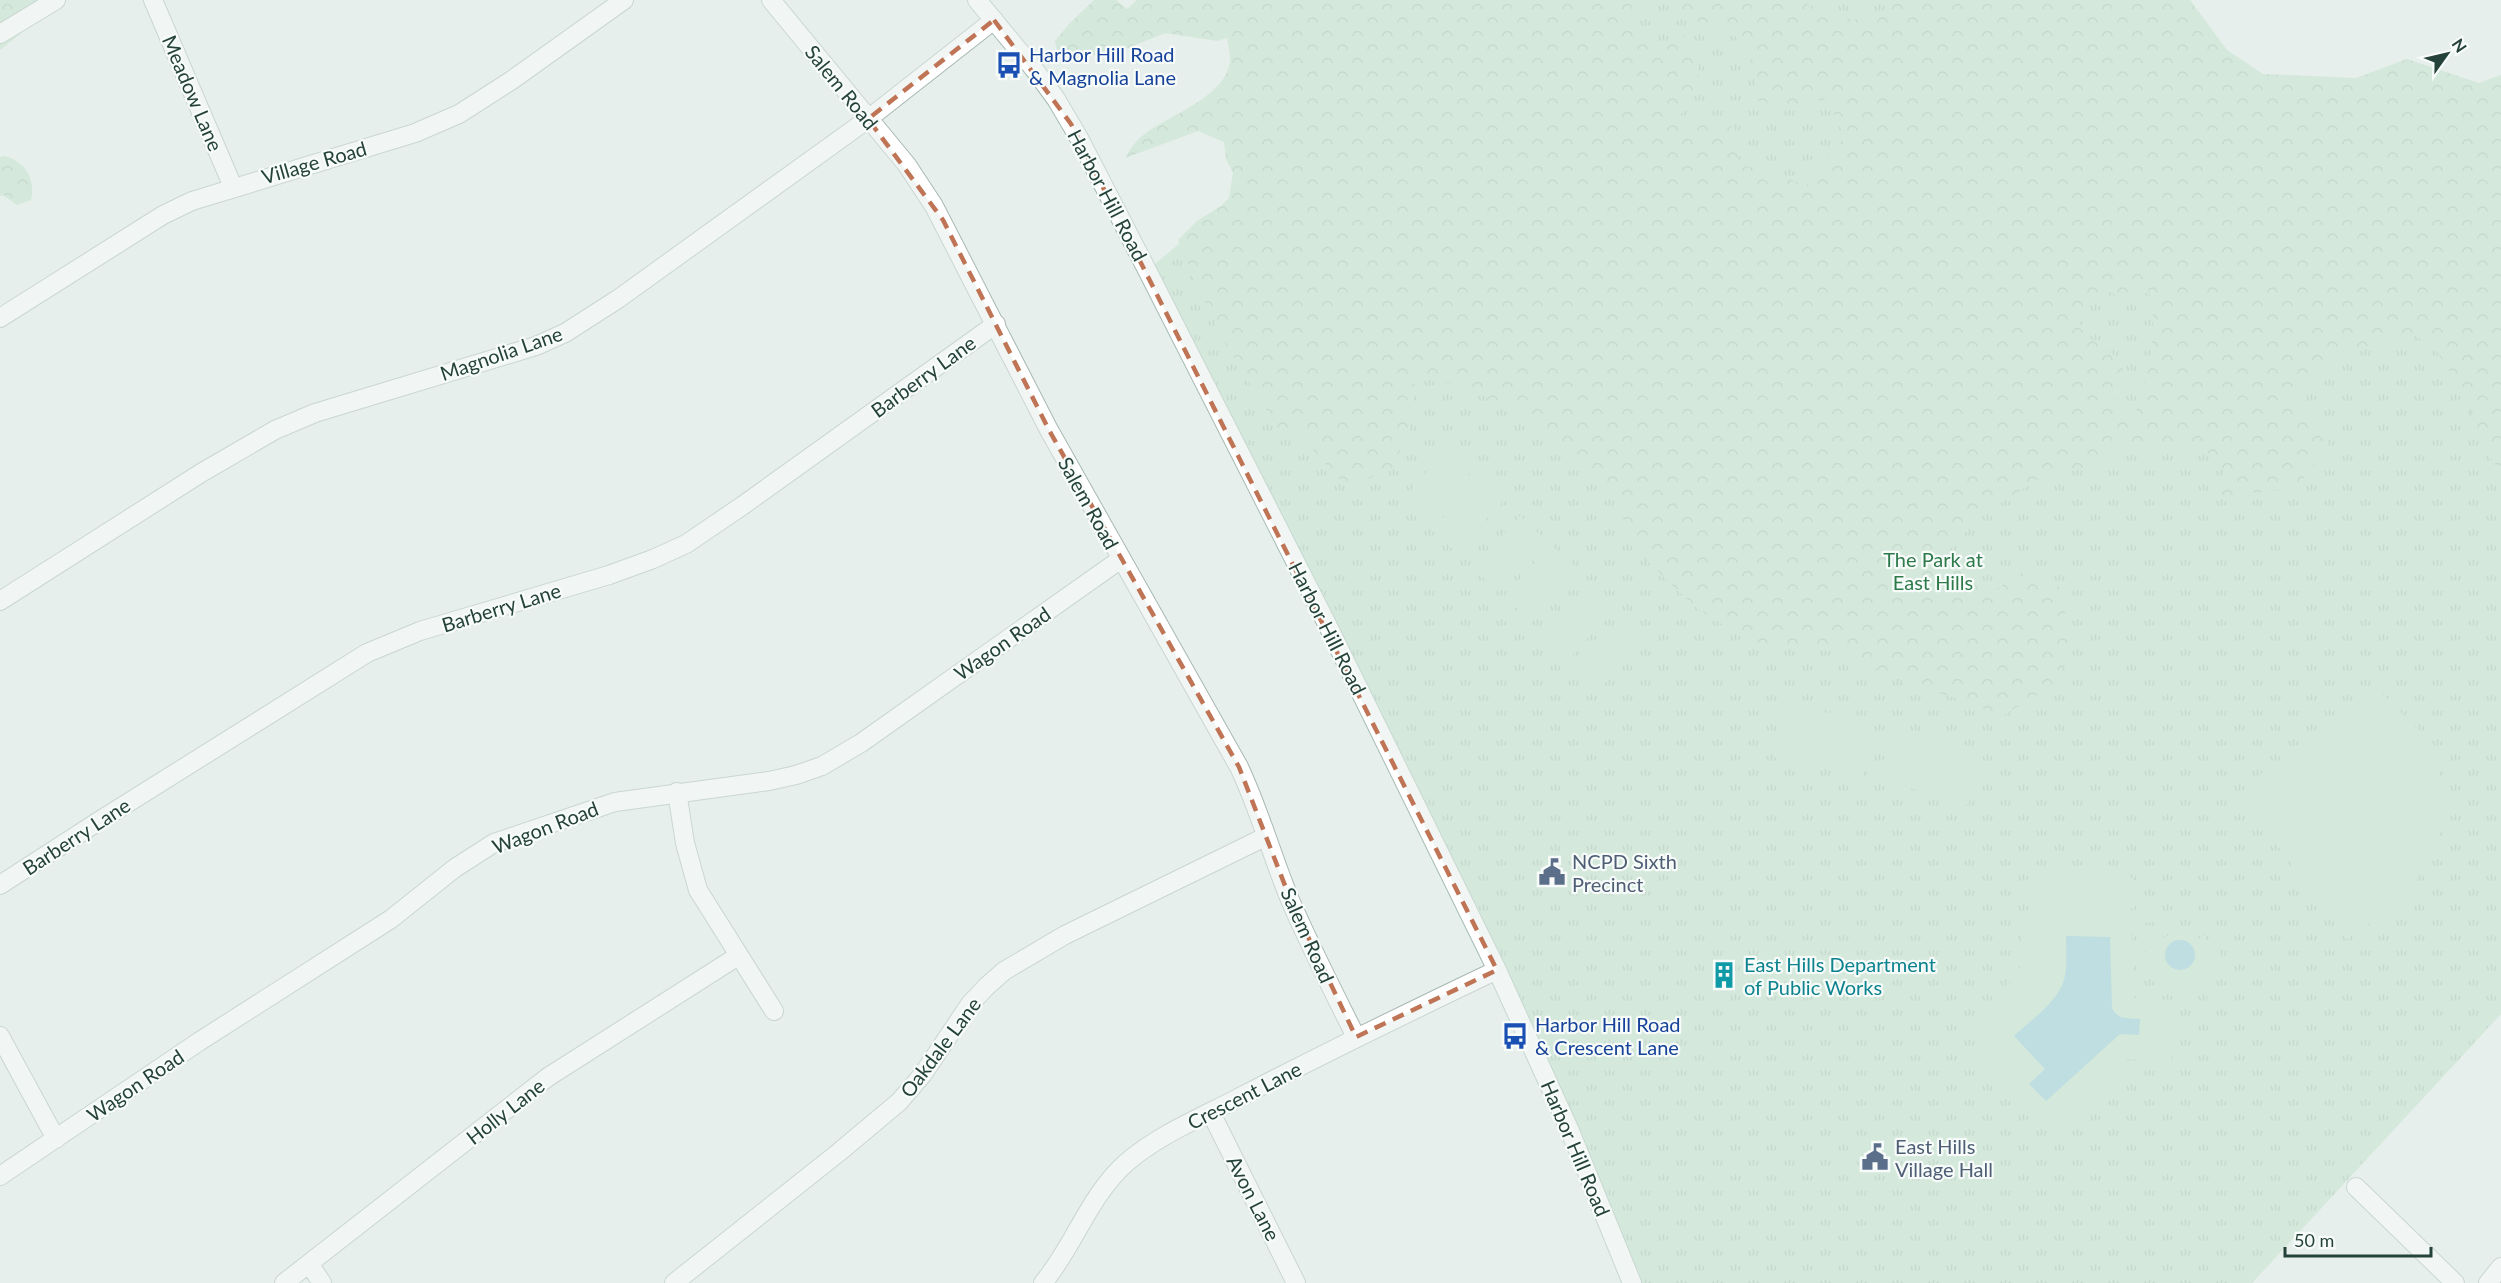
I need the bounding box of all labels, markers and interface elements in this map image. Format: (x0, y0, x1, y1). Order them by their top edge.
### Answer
north arrow (2417, 24, 2477, 84)
street label: Meadow Lane (158, 31, 228, 155)
text: N (2449, 35, 2471, 56)
street label: Salem Road (801, 40, 883, 134)
place label: Harbor Hill Road & Magnolia Lane (1029, 42, 1176, 89)
bus stop icon: Harbor Hill Road & Magnolia Lane (994, 50, 1024, 80)
street label: Harbor Hill Road (1063, 125, 1153, 265)
street label: Village Road (259, 136, 369, 188)
street label: Magnolia Lane (437, 321, 565, 385)
street label: Barberry Lane (866, 330, 980, 422)
street label: Salem Road (1054, 453, 1124, 553)
park label: The Park at East Hills (1883, 547, 1983, 594)
street label: Harbor Hill Road (1284, 558, 1372, 698)
street label: Barberry Lane (439, 578, 563, 636)
street label: Wagon Road (949, 601, 1055, 685)
street label: Barberry Lane (18, 792, 134, 880)
street label: Wagon Road (489, 796, 601, 858)
place label: NCPD Sixth Precinct (1572, 849, 1677, 896)
public building icon: NCPD Sixth Precinct (1537, 857, 1567, 887)
street label: Salem Road (1276, 884, 1340, 986)
place label: East Hills Department of Public Works (1744, 952, 1936, 999)
building icon: East Hills Department of Public Works (1709, 960, 1739, 990)
street label: Oakdale Lane (895, 992, 985, 1102)
place label: Harbor Hill Road & Crescent Lane (1535, 1012, 1681, 1059)
bus stop icon: Harbor Hill Road & Crescent Lane (1500, 1021, 1530, 1051)
street label: Wagon Road (82, 1044, 188, 1126)
street label: Crescent Lane (1183, 1056, 1305, 1134)
street label: Holly Lane (461, 1073, 549, 1149)
street label: Harbor Hill Road (1537, 1076, 1615, 1220)
place label: East Hills Village Hall (1895, 1134, 1993, 1181)
public building icon: East Hills Village Hall (1860, 1142, 1890, 1172)
street label: Avon Lane (1222, 1151, 1286, 1245)
scale bar (2285, 1220, 2430, 1258)
text: 50 m (2294, 1229, 2334, 1251)

